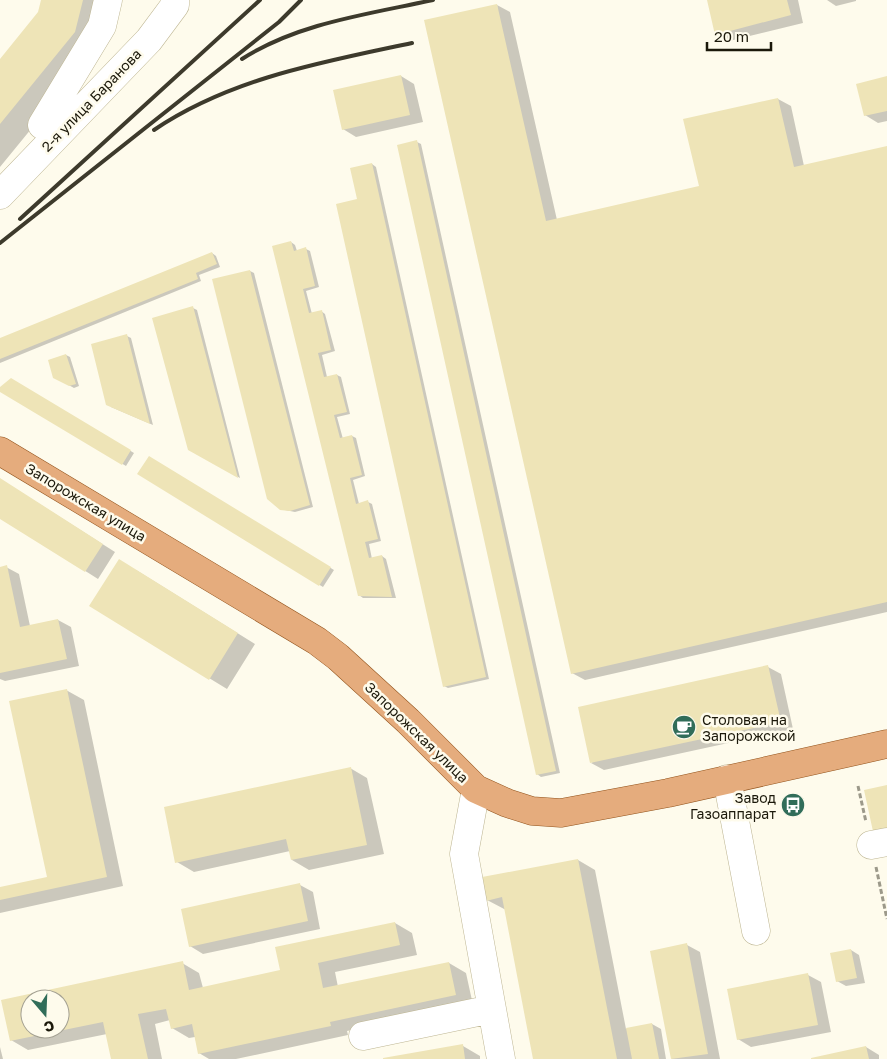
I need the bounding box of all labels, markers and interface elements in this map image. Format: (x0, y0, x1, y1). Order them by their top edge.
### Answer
scale bar (707, 20, 771, 52)
text: 20 m (714, 27, 749, 45)
street label: 2-я улица Баранова (38, 45, 144, 155)
street label: Запорожская улица (23, 459, 149, 545)
street label: Запорожская улица (362, 678, 472, 786)
place label: Столовая на Запорожской (702, 711, 796, 744)
cafe icon: Столовая на Запорожской (671, 714, 697, 740)
place label: Завод Газоаппарат (690, 789, 777, 822)
bus stop icon: Завод Газоаппарат (780, 792, 806, 818)
north arrow (20, 989, 70, 1039)
text: С (42, 1017, 57, 1036)

